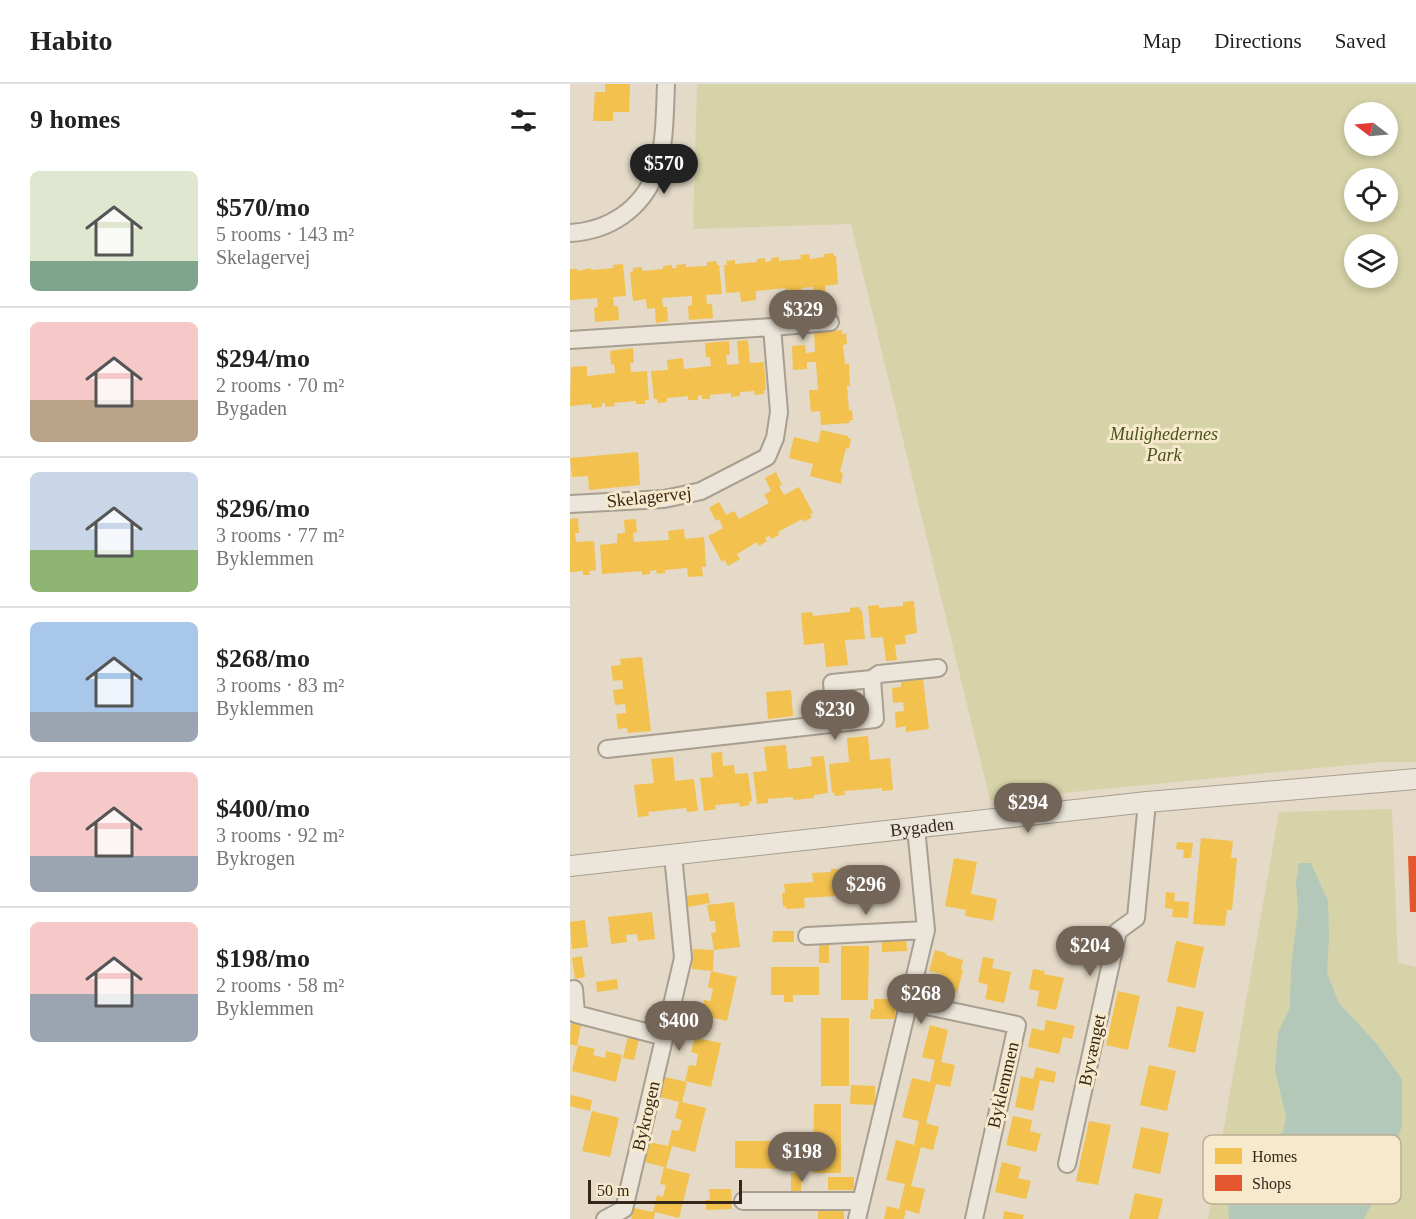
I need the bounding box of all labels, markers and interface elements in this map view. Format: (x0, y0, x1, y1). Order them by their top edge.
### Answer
text: Habito (30, 25, 112, 56)
text: Map (1143, 29, 1181, 53)
text: Directions (1214, 29, 1302, 53)
text: Saved (1335, 29, 1386, 53)
north arrow (1344, 102, 1398, 156)
map controls (1344, 102, 1398, 288)
icon: filters (507, 104, 540, 137)
text: 9 homes (30, 105, 120, 134)
pin: $570 (628, 144, 700, 195)
text: $570 (644, 152, 684, 174)
button: locate (1344, 168, 1398, 222)
text: $570/mo (216, 193, 310, 222)
icon: home (78, 195, 150, 267)
text: 5 rooms · 143 m² (216, 223, 354, 245)
button: layers (1344, 234, 1398, 288)
text: Skelagervej (216, 246, 310, 268)
pin: $329 (767, 290, 839, 341)
text: $329 (783, 298, 823, 320)
text: $294/mo (216, 344, 310, 373)
icon: home (78, 346, 150, 418)
text: 2 rooms · 70 m² (216, 374, 344, 396)
text: Bygaden (216, 397, 287, 419)
park label: Mulighedernes Park (1109, 424, 1218, 465)
street label: Skelagervej (606, 483, 692, 511)
text: $296/mo (216, 494, 310, 523)
icon: home (78, 496, 150, 568)
text: 3 rooms · 77 m² (216, 524, 344, 546)
text: Byklemmen (216, 547, 314, 569)
text: $268/mo (216, 644, 310, 673)
icon: home (78, 646, 150, 718)
text: 3 rooms · 83 m² (216, 674, 344, 696)
pin: $230 (799, 690, 871, 741)
text: Byklemmen (216, 697, 314, 719)
text: $230 (815, 698, 855, 720)
pin: $294 (992, 783, 1064, 834)
text: $294 (1008, 791, 1048, 813)
text: $400/mo (216, 794, 310, 823)
icon: home (78, 796, 150, 868)
street label: Bygaden (889, 814, 955, 840)
text: 3 rooms · 92 m² (216, 824, 344, 846)
text: Bykrogen (216, 847, 295, 869)
pin: $296 (830, 865, 902, 916)
text: $296 (846, 873, 886, 895)
pin: $204 (1054, 926, 1126, 977)
text: $204 (1070, 934, 1110, 956)
text: $198/mo (216, 944, 310, 973)
icon: home (78, 946, 150, 1018)
text: 2 rooms · 58 m² (216, 974, 344, 996)
pin: $268 (885, 974, 957, 1025)
text: $268 (901, 982, 941, 1004)
text: Byklemmen (216, 997, 314, 1019)
pin: $400 (643, 1001, 715, 1052)
text: $400 (659, 1009, 699, 1031)
street label: Byvænget (1075, 1012, 1109, 1088)
street label: Byklemmen (983, 1040, 1023, 1130)
street label: Bykrogen (628, 1079, 664, 1153)
pin: $198 (766, 1132, 838, 1183)
legend (1203, 1135, 1401, 1204)
text: $198 (782, 1140, 822, 1162)
text: Homes (1252, 1148, 1297, 1165)
text: Shops (1252, 1175, 1291, 1193)
scale bar (588, 1177, 742, 1204)
text: 50 m (597, 1182, 629, 1199)

